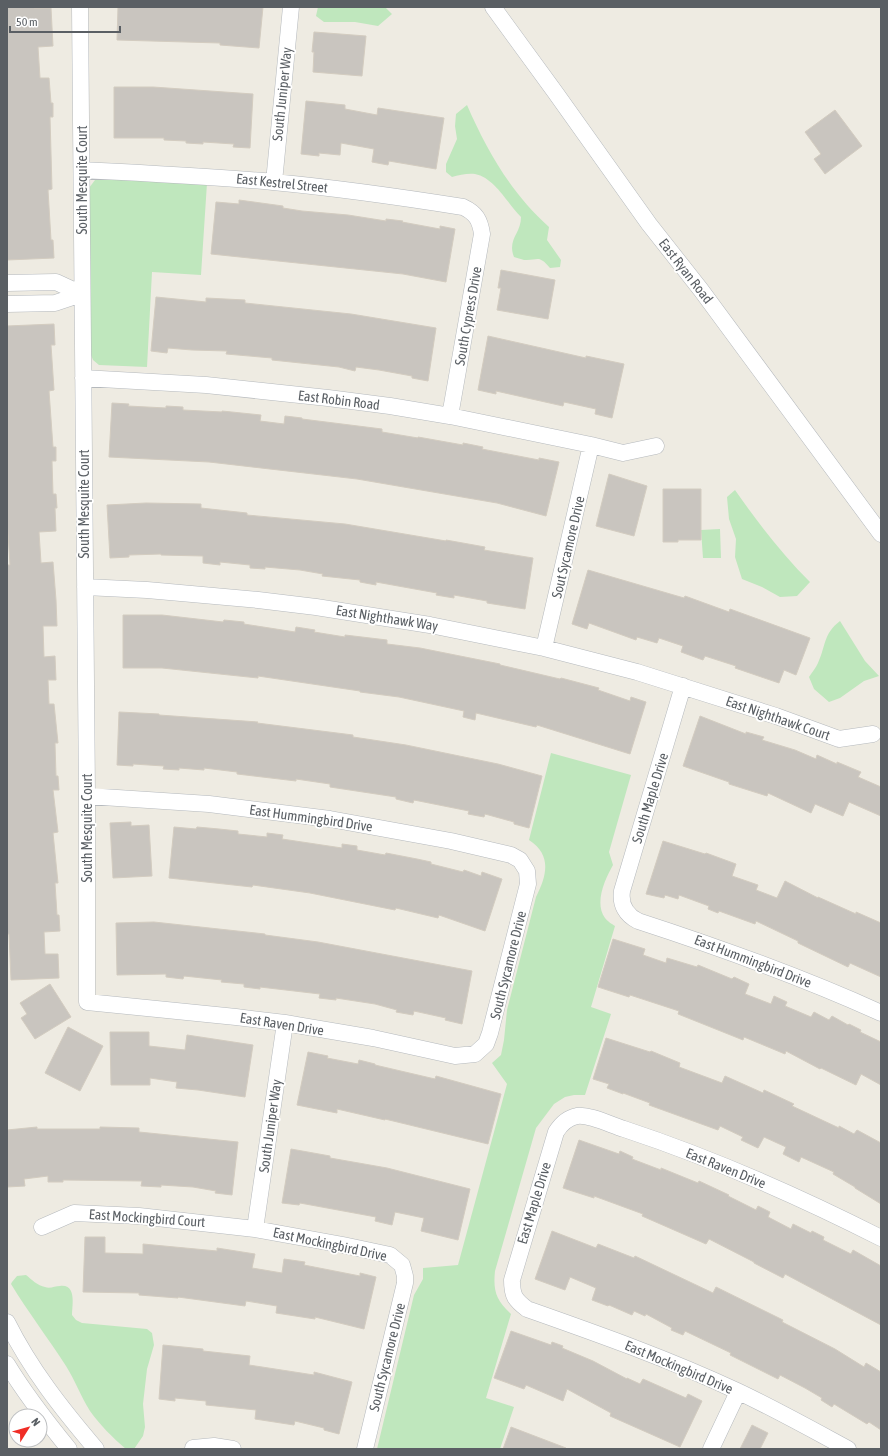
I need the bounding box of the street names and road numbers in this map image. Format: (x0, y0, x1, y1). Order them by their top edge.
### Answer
street label: South Juniper Way (269, 46, 295, 142)
street label: South Mesquite Court (74, 125, 90, 235)
street label: East Kestrel Street (235, 170, 329, 196)
street label: East Ryan Road (656, 235, 716, 307)
street label: South Cypress Drive (451, 265, 485, 367)
street label: East Robin Road (297, 387, 381, 413)
street label: South Mesquite Court (76, 449, 92, 559)
street label: Sout Sycamore Drive (548, 494, 588, 600)
street label: East Nighthawk Way (335, 602, 440, 634)
street label: East Nighthawk Court (724, 693, 832, 743)
street label: South Maple Drive (629, 751, 671, 845)
street label: South Mesquite Court (79, 773, 95, 883)
street label: East Hummingbird Drive (248, 801, 374, 835)
street label: South Sycamore Drive (487, 909, 529, 1021)
street label: East Hummingbird Drive (692, 931, 814, 991)
street label: East Raven Drive (239, 1009, 325, 1039)
street label: South Juniper Way (256, 1078, 285, 1174)
street label: East Raven Drive (684, 1145, 768, 1191)
street label: East Maple Drive (514, 1160, 554, 1246)
street label: East Mockingbird Court (88, 1206, 206, 1230)
street label: East Mockingbird Drive (272, 1224, 388, 1264)
street label: South Sycamore Drive (366, 1301, 408, 1413)
street label: East Mockingbird Drive (622, 1337, 736, 1397)

